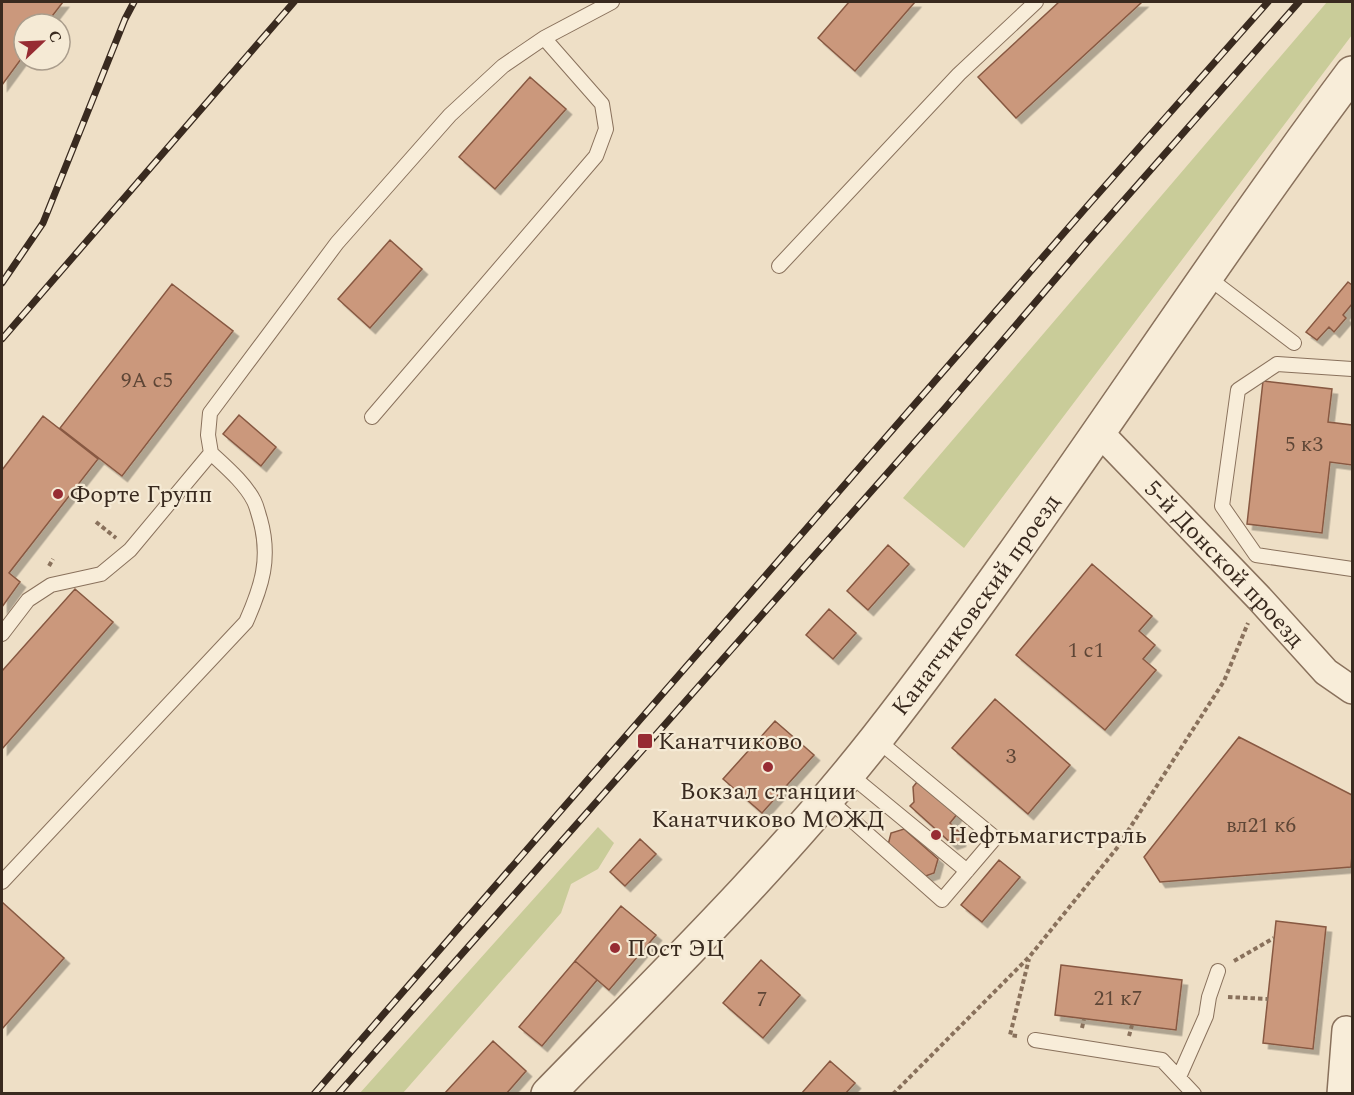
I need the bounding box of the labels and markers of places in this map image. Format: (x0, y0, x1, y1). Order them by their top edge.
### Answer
place label: Форте Групп (70, 477, 213, 513)
marker: Форте Групп (51, 487, 65, 501)
place label: Канатчиково (658, 724, 803, 760)
marker: Канатчиково (636, 732, 654, 750)
marker: Вокзал станции Канатчиково МОЖД (761, 760, 775, 774)
place label: Вокзал станции Канатчиково МОЖД (651, 774, 885, 838)
place label: Нефтьмагистраль (948, 818, 1147, 854)
marker: Нефтьмагистраль (929, 828, 943, 842)
place label: Пост ЭЦ (627, 931, 725, 967)
marker: Пост ЭЦ (608, 941, 622, 955)

